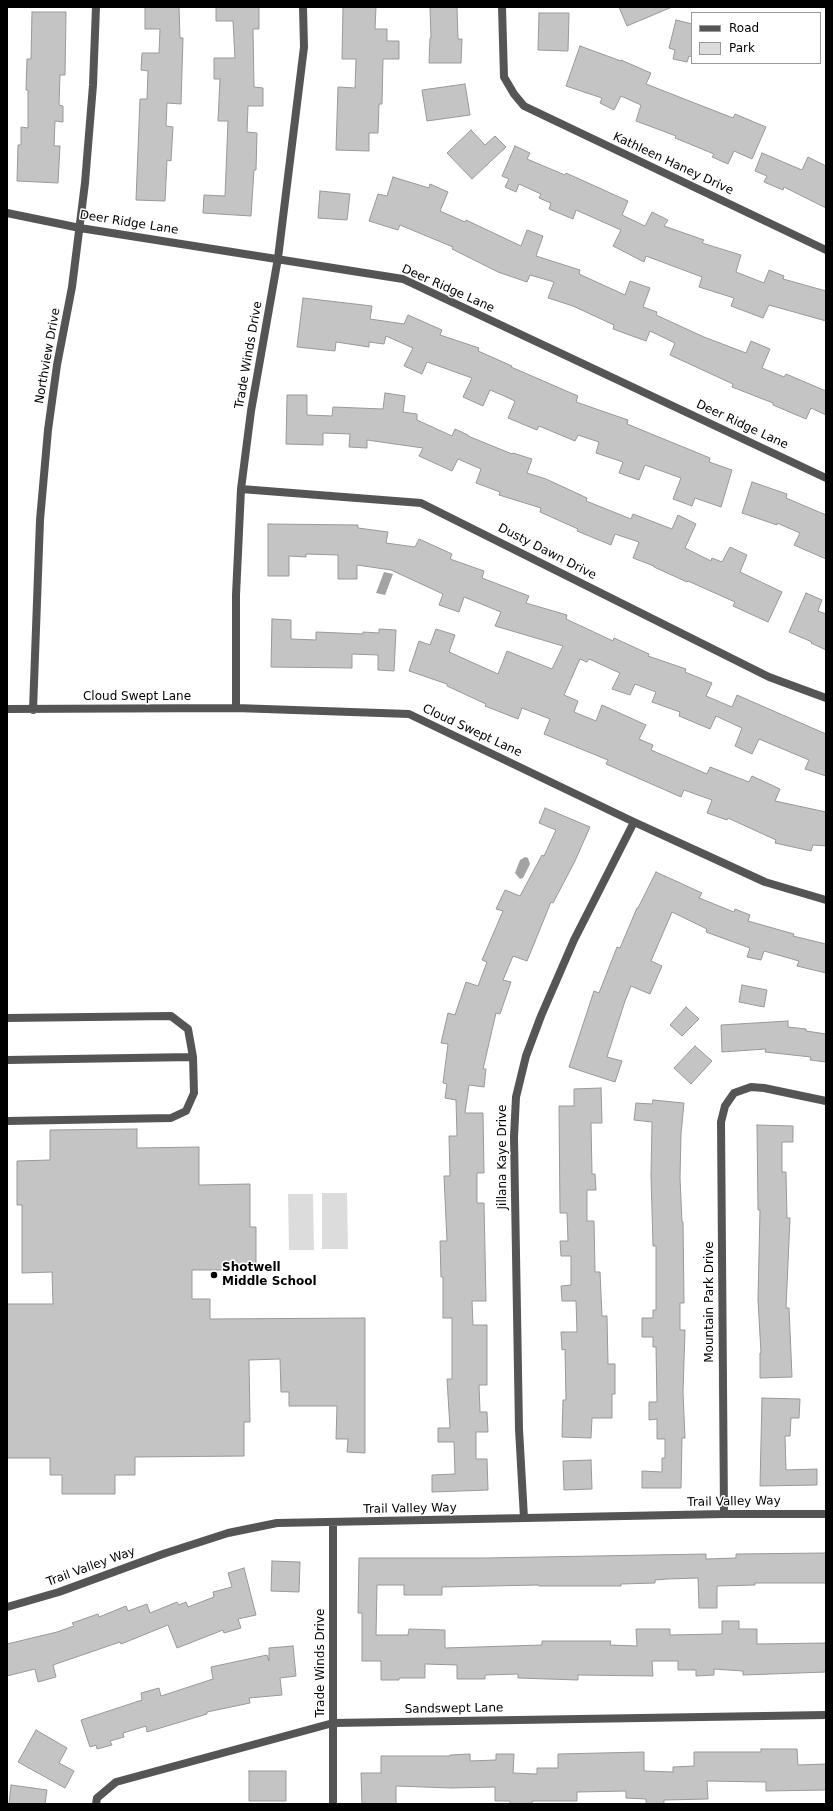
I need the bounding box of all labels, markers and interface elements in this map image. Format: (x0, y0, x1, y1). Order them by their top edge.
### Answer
legend (691, 12, 821, 64)
text: Road (729, 21, 759, 35)
text: Park (729, 41, 755, 55)
street label: Kathleen Haney Drive (611, 130, 735, 198)
street label: Deer Ridge Lane (79, 208, 179, 238)
street label: Deer Ridge Lane (399, 262, 497, 316)
street label: Trade Winds Drive (232, 300, 266, 410)
street label: Northview Drive (32, 307, 64, 405)
street label: Deer Ridge Lane (694, 397, 790, 453)
street label: Dusty Dawn Drive (495, 521, 599, 583)
street label: Cloud Swept Lane (83, 690, 191, 704)
street label: Cloud Swept Lane (420, 702, 524, 760)
street label: Jillana Kaye Drive (496, 1105, 510, 1209)
street label: Mountain Park Drive (703, 1241, 717, 1363)
place label: Shotwell Middle School (222, 1261, 317, 1289)
marker: Shotwell Middle School (209, 1270, 219, 1280)
street label: Trail Valley Way (687, 1494, 781, 1510)
street label: Trail Valley Way (363, 1501, 457, 1517)
street label: Trail Valley Way (45, 1544, 137, 1590)
street label: Trade Winds Drive (314, 1609, 328, 1717)
street label: Sandswept Lane (404, 1701, 504, 1717)

